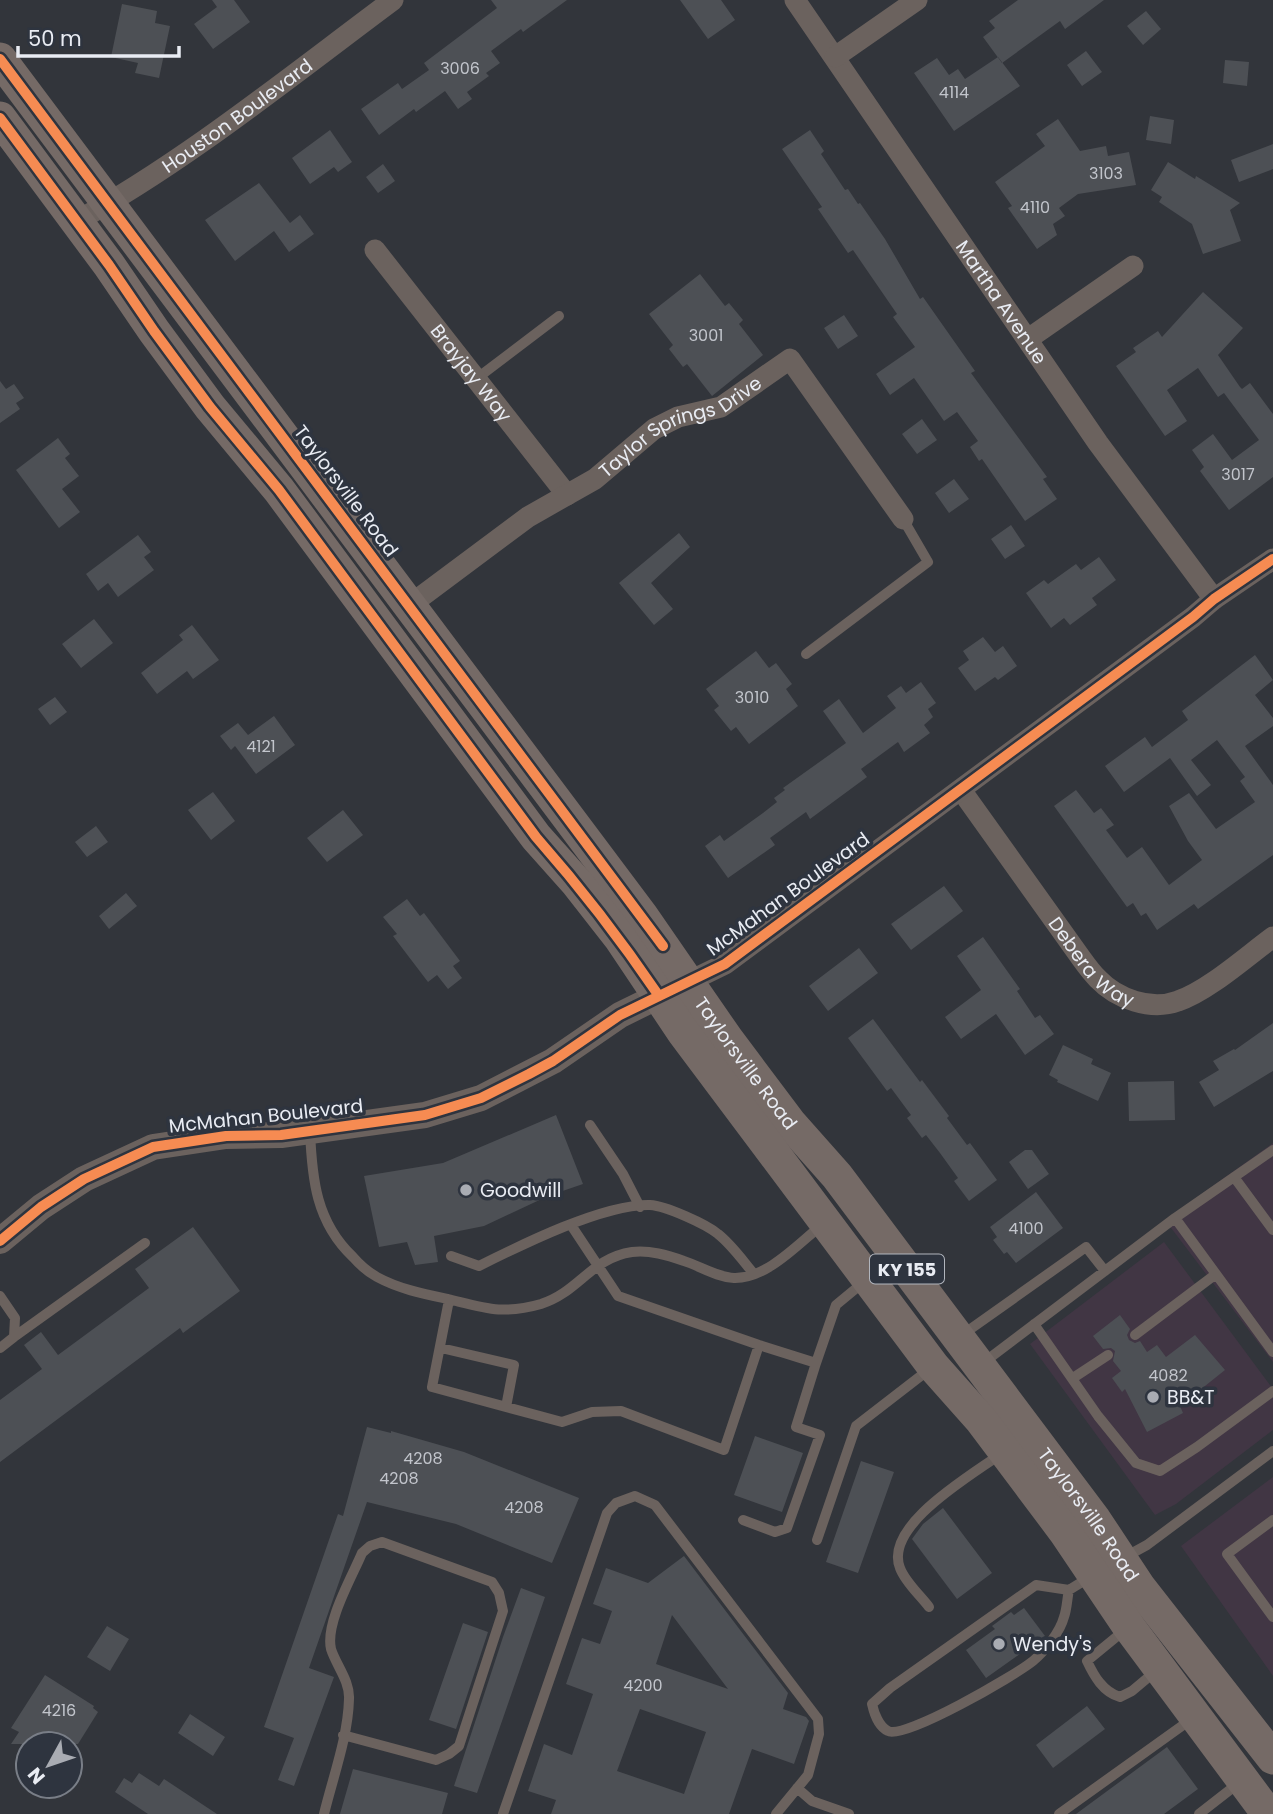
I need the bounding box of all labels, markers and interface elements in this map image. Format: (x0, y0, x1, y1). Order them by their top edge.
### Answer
scale bar (18, 14, 178, 58)
text: 50 m (28, 24, 82, 53)
street label: Houston Boulevard (156, 52, 318, 179)
house number: 3006 (440, 57, 480, 80)
house number: 4114 (939, 81, 969, 104)
house number: 3103 (1089, 162, 1123, 185)
house number: 4110 (1020, 196, 1050, 219)
street label: Martha Avenue (950, 235, 1054, 369)
street label: Brayjay Way (424, 318, 518, 428)
house number: 3001 (689, 324, 723, 347)
street label: Taylor Springs Drive (593, 369, 767, 484)
street label: Taylorsville Road (287, 420, 405, 562)
house number: 3017 (1221, 463, 1255, 486)
house number: 3010 (735, 686, 769, 709)
house number: 4121 (246, 735, 276, 758)
street label: McMahan Boulevard (701, 826, 875, 962)
street label: Debera Way (1042, 911, 1139, 1014)
street label: Taylorsville Road (688, 991, 804, 1135)
street label: McMahan Boulevard (168, 1092, 364, 1140)
place label: Goodwill (480, 1177, 562, 1204)
marker: Goodwill (458, 1182, 474, 1198)
house number: 4100 (1008, 1217, 1044, 1240)
road number: KY 155 (870, 1254, 944, 1284)
house number: 4082 (1148, 1364, 1188, 1387)
place label: BB&T (1167, 1384, 1215, 1411)
marker: BB&T (1145, 1389, 1161, 1405)
street label: Taylorsville Road (1032, 1442, 1146, 1587)
house number: 4208 (403, 1447, 443, 1470)
house number: 4208 (379, 1467, 419, 1490)
house number: 4208 (504, 1496, 544, 1519)
place label: Wendy's (1013, 1631, 1092, 1658)
marker: Wendy's (991, 1636, 1007, 1652)
house number: 4200 (623, 1674, 663, 1697)
house number: 4216 (42, 1699, 76, 1722)
north arrow (14, 1730, 84, 1800)
text: N (21, 1761, 51, 1790)

